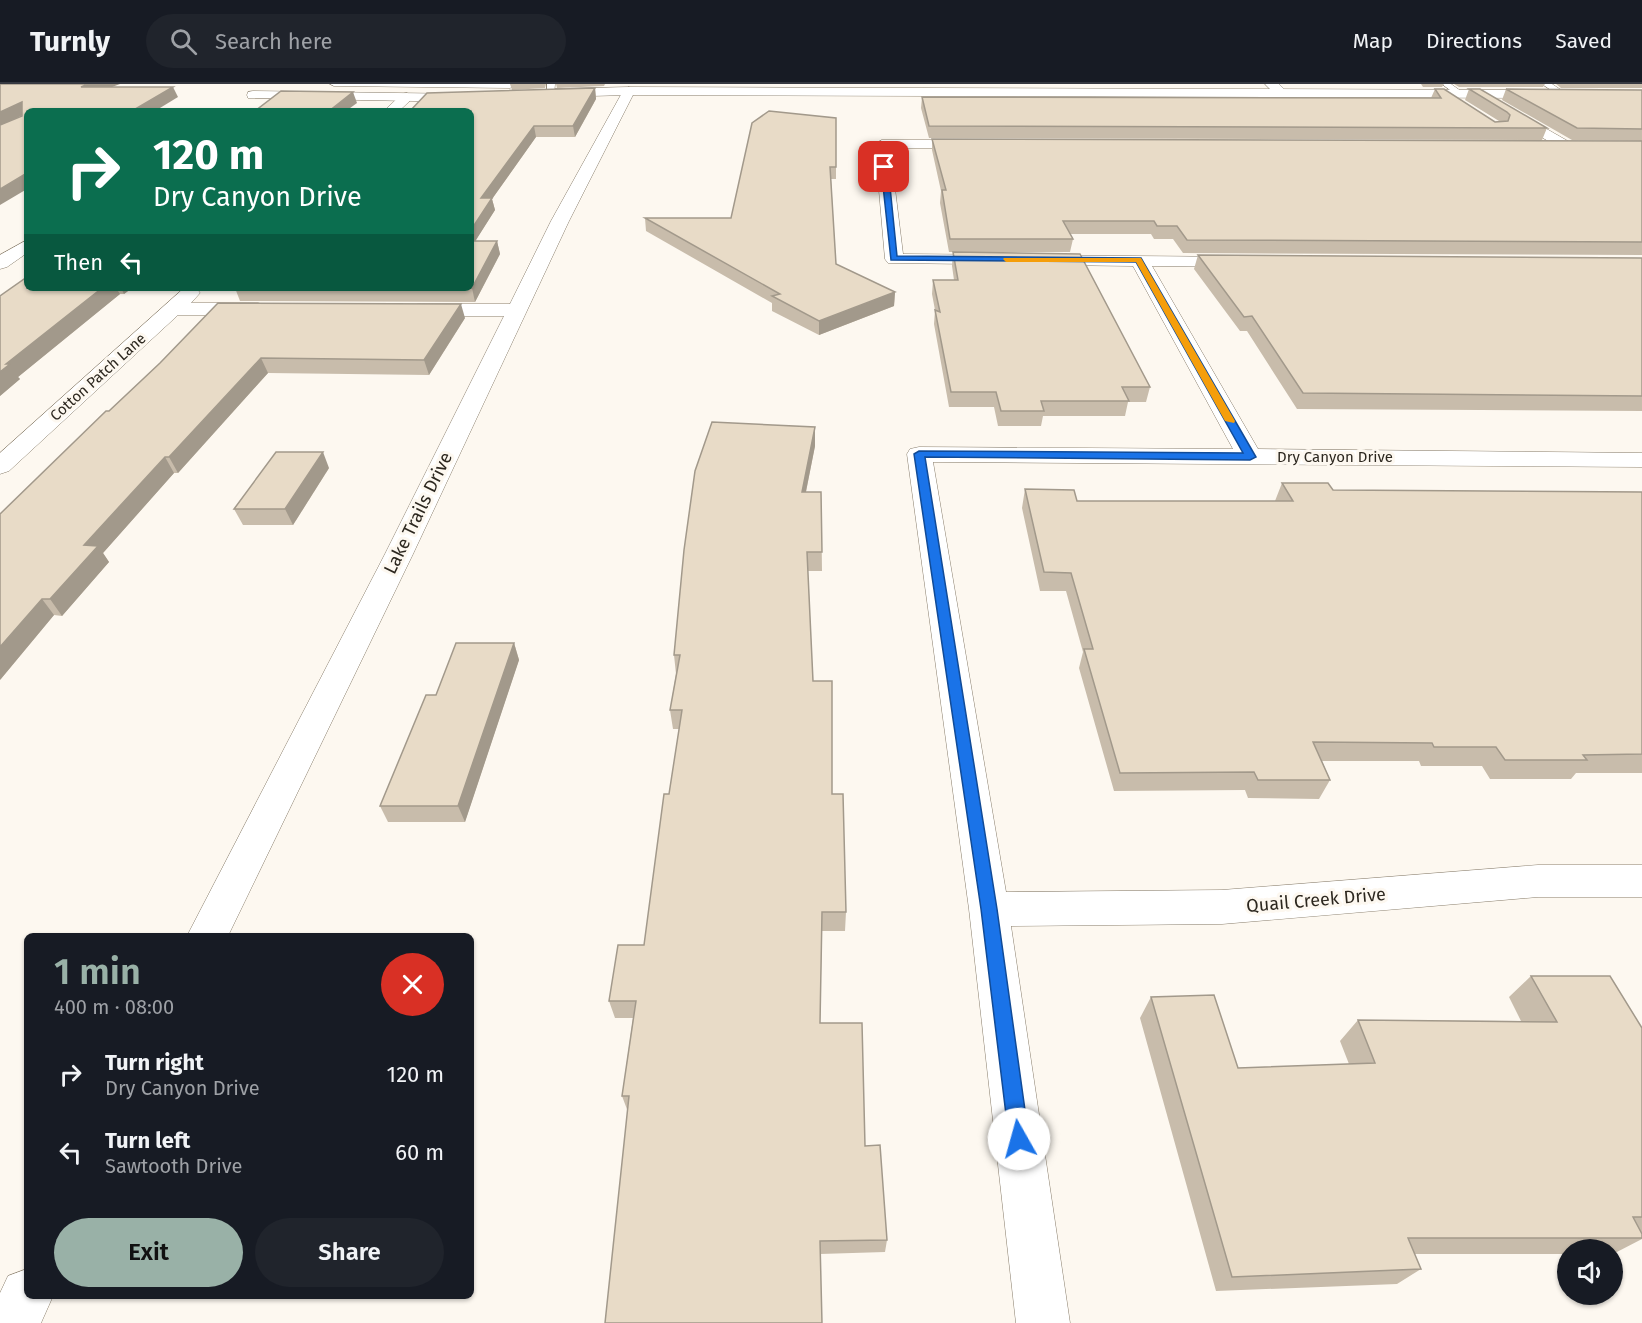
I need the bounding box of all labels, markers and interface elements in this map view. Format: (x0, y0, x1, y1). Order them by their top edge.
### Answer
search box (146, 14, 566, 68)
text: Turnly (30, 25, 110, 58)
icon: search (167, 25, 200, 58)
text: Search here (215, 28, 332, 55)
text: Map (1353, 28, 1393, 54)
text: Directions (1426, 28, 1522, 54)
text: Saved (1555, 28, 1612, 54)
text: 120 m (153, 130, 264, 180)
icon: right (54, 132, 132, 210)
pin (858, 141, 909, 192)
icon: arrive (867, 150, 900, 183)
text: Dry Canyon Drive (153, 181, 362, 213)
icon: left (115, 246, 148, 279)
text: Then (54, 249, 103, 276)
street label: Cotton Patch Lane (46, 329, 150, 425)
street label: Lake Trails Drive (379, 448, 457, 578)
street label: Dry Canyon Drive (1277, 448, 1393, 466)
street label: Quail Creek Drive (1245, 883, 1387, 917)
text: 1 min (54, 950, 141, 994)
button: close (381, 953, 444, 1016)
text: 400 m · 08:00 (54, 995, 174, 1019)
text: Turn right (105, 1049, 204, 1076)
icon: right (54, 1058, 87, 1091)
text: 120 m (387, 1061, 444, 1088)
text: Dry Canyon Drive (105, 1076, 260, 1100)
position arrow (987, 1107, 1051, 1171)
text: Turn left (105, 1127, 190, 1154)
icon: left (54, 1136, 87, 1169)
text: 60 m (395, 1139, 444, 1166)
text: Sawtooth Drive (105, 1154, 242, 1178)
button: Exit (54, 1218, 243, 1287)
button: Share (255, 1218, 444, 1287)
map controls (1557, 1239, 1623, 1305)
button: sound (1557, 1239, 1623, 1305)

